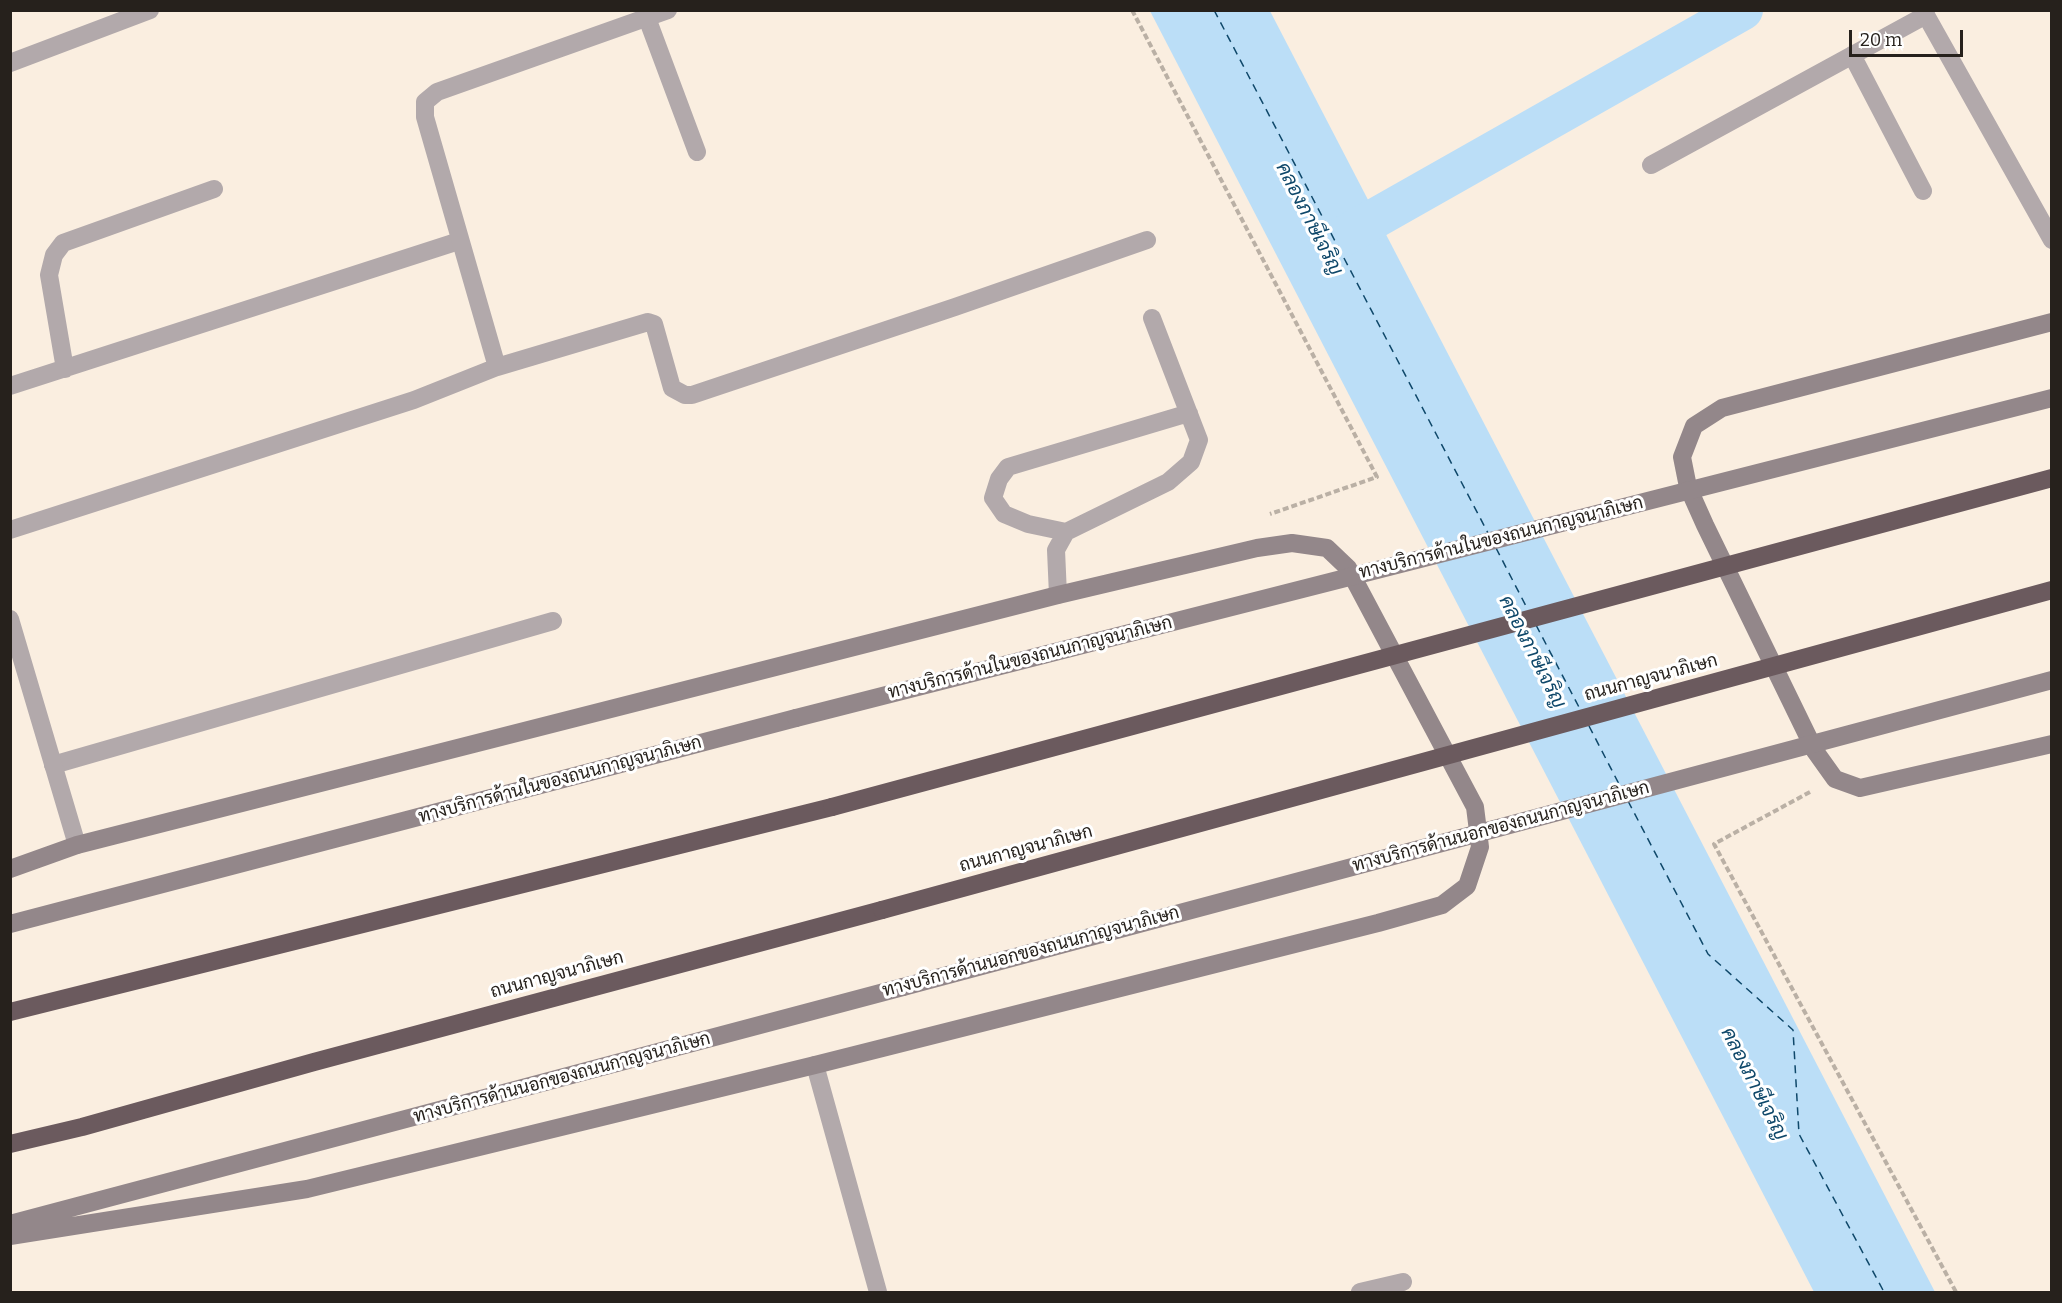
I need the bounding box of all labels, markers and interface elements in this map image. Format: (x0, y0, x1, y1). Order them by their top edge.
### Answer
scale bar (1852, 18, 1966, 56)
text: 20 m (1860, 29, 1902, 51)
water label: คลองภาษีเจริญ (1270, 158, 1348, 280)
street label: ทางบริการด้านในของถนนกาญจนาภิเษก (1357, 492, 1645, 584)
water label: คลองภาษีเจริญ (1493, 591, 1571, 713)
street label: ทางบริการด้านในของถนนกาญจนาภิเษก (886, 612, 1174, 704)
street label: ถนนกาญจนาภิเษก (1582, 650, 1720, 706)
street label: ทางบริการด้านในของถนนกาญจนาภิเษก (416, 732, 704, 828)
street label: ทางบริการด้านนอกของถนนกาญจนาภิเษก (1350, 777, 1652, 877)
street label: ถนนกาญจนาภิเษก (957, 821, 1095, 877)
street label: ทางบริการด้านนอกของถนนกาญจนาภิเษก (880, 902, 1182, 1002)
street label: ถนนกาญจนาภิเษก (488, 947, 626, 1003)
water label: คลองภาษีเจริญ (1715, 1023, 1793, 1145)
street label: ทางบริการด้านนอกของถนนกาญจนาภิเษก (411, 1028, 713, 1128)

